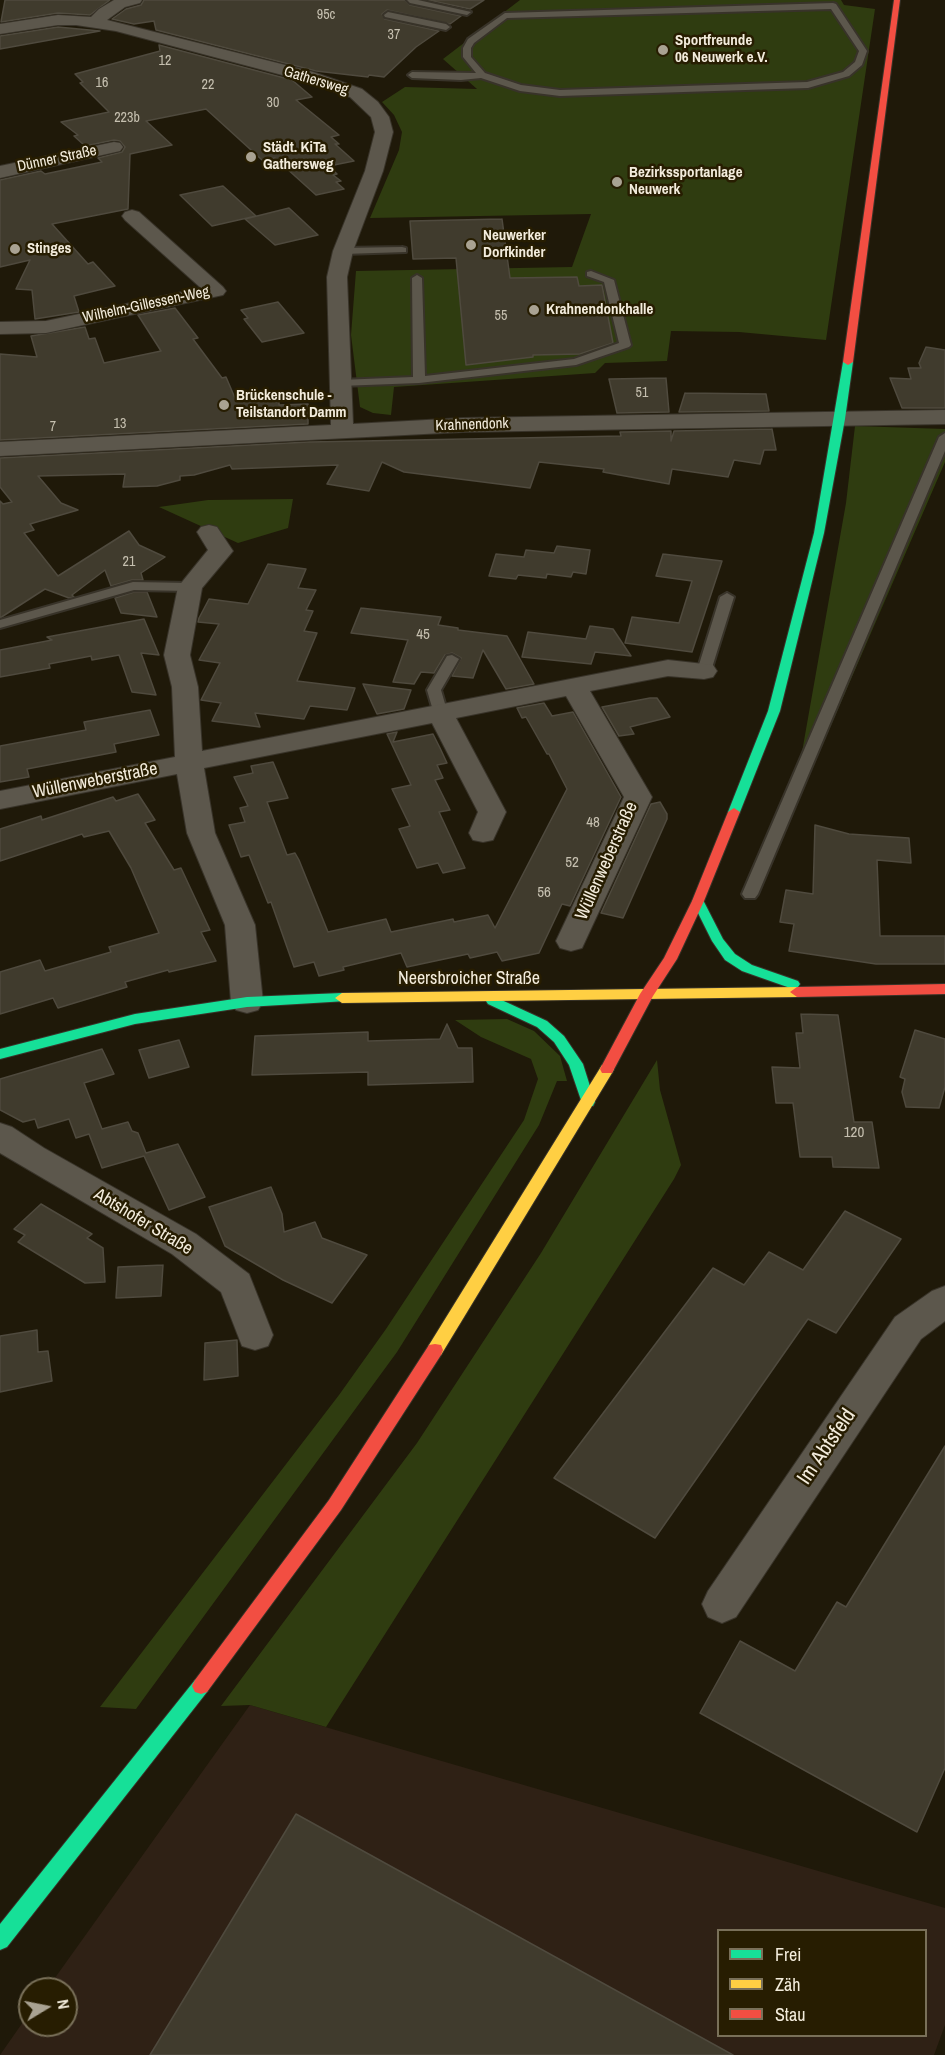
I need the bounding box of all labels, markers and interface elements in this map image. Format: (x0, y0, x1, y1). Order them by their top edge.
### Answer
house number: 95c (317, 7, 335, 23)
house number: 37 (388, 27, 400, 43)
place label: Sportfreunde 06 Neuwerk e.V. (675, 32, 768, 67)
marker: Sportfreunde 06 Neuwerk e.V. (656, 43, 670, 57)
house number: 12 (159, 53, 171, 69)
street label: Gathersweg (282, 63, 350, 99)
house number: 16 (96, 75, 108, 91)
house number: 22 (202, 77, 214, 93)
house number: 30 (267, 95, 279, 111)
house number: 223b (114, 110, 140, 126)
place label: Städt. KiTa Gathersweg (263, 139, 333, 174)
street label: Dünner Straße (16, 142, 98, 176)
marker: Städt. KiTa Gathersweg (244, 150, 258, 164)
place label: Bezirkssportanlage Neuwerk (629, 164, 742, 199)
marker: Bezirkssportanlage Neuwerk (610, 175, 624, 189)
place label: Neuwerker Dorfkinder (483, 227, 546, 262)
marker: Neuwerker Dorfkinder (464, 238, 478, 252)
place label: Stinges (27, 240, 71, 258)
marker: Stinges (8, 242, 22, 256)
street label: Wilhelm-Gillessen-Weg (81, 283, 211, 327)
place label: Krahnendonkhalle (546, 301, 653, 319)
marker: Krahnendonkhalle (527, 303, 541, 317)
house number: 55 (495, 308, 507, 324)
house number: 51 (636, 385, 648, 401)
place label: Brückenschule - Teilstandort Damm (236, 387, 347, 422)
marker: Brückenschule - Teilstandort Damm (217, 398, 231, 412)
street label: Krahnendonk (435, 415, 509, 435)
house number: 13 (114, 416, 126, 432)
house number: 7 (50, 419, 56, 435)
house number: 21 (123, 554, 135, 570)
house number: 45 (416, 626, 430, 644)
street label: Wüllenweberstraße (31, 758, 159, 804)
street label: Wüllenweberstraße (571, 799, 643, 923)
house number: 48 (586, 814, 600, 832)
house number: 52 (565, 854, 579, 872)
house number: 56 (537, 884, 551, 902)
street label: Neersbroicher Straße (398, 968, 540, 990)
house number: 120 (844, 1124, 864, 1142)
street label: Abtshofer Straße (90, 1184, 196, 1260)
street label: Im Abtsfeld (792, 1404, 862, 1490)
legend (717, 1929, 927, 2037)
text: Frei (775, 1942, 801, 1967)
text: Zäh (775, 1972, 800, 1997)
north arrow (18, 1977, 78, 2037)
text: N (52, 1998, 75, 2011)
text: Stau (775, 2002, 805, 2027)

